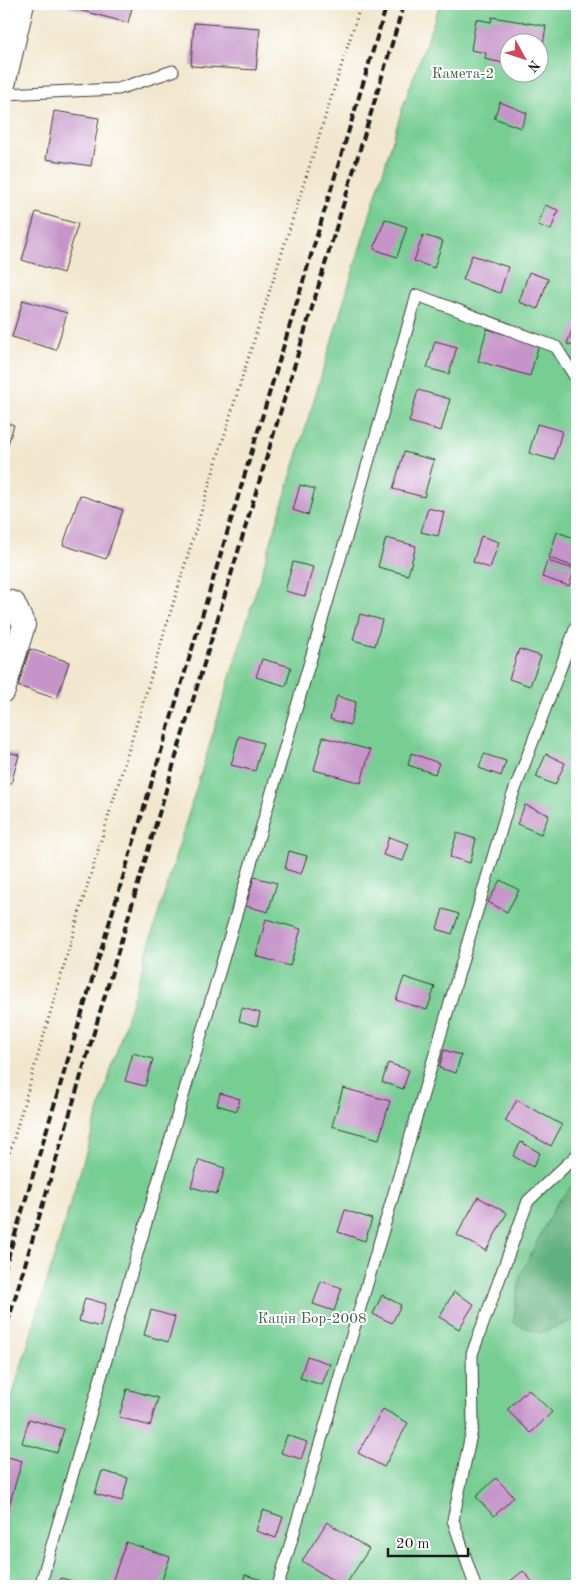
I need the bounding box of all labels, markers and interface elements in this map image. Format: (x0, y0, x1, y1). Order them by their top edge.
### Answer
north arrow (498, 32, 548, 82)
text: N (524, 57, 542, 75)
park label: Камета-2 (432, 67, 494, 82)
park label: Кацін Бор-2008 (257, 1312, 367, 1327)
scale bar (388, 1525, 468, 1557)
text: 20 m (396, 1537, 430, 1552)

